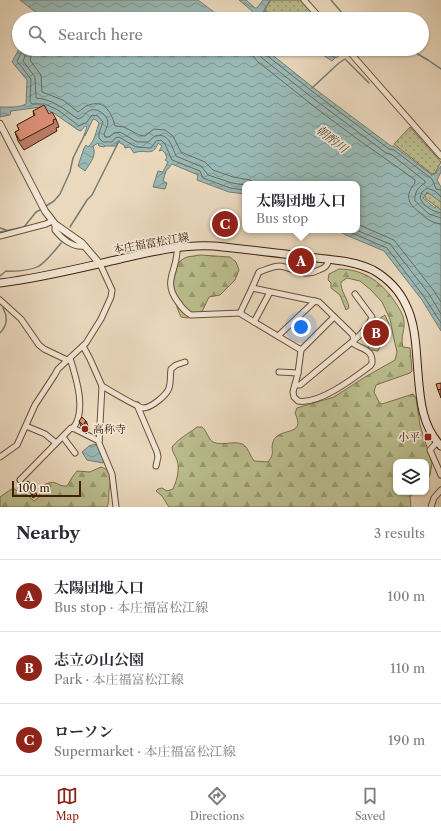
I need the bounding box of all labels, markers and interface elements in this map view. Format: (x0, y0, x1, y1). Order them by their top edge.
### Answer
search box (12, 12, 429, 56)
icon: search (26, 23, 48, 45)
text: Search here (58, 25, 143, 44)
water label: 朝酌川 (313, 122, 352, 157)
popup (242, 181, 360, 233)
text: 太陽団地入口 (256, 191, 346, 210)
pin: C (212, 209, 238, 239)
text: Bus stop (256, 210, 308, 226)
street label: 本庄福富松江線 (112, 229, 190, 257)
pin: A (288, 246, 314, 276)
your location (291, 317, 311, 337)
pin: B (363, 318, 389, 348)
place label: 高称寺 (93, 422, 126, 436)
marker: 高称寺 (80, 424, 90, 434)
place label: 小平 (398, 430, 420, 444)
marker: 小平 (423, 432, 433, 442)
map controls (393, 459, 429, 495)
button: layers (393, 459, 429, 495)
scale bar (12, 479, 81, 498)
text: 100 m (18, 481, 50, 495)
text: Nearby (16, 523, 80, 543)
text: 3 results (374, 525, 425, 541)
text: 太陽団地入口 (54, 578, 144, 597)
text: A (24, 588, 34, 604)
text: 100 m (387, 588, 425, 604)
text: Bus stop · 本庄福富松江線 (54, 599, 208, 615)
text: 志立の山公園 (54, 650, 144, 669)
text: B (24, 660, 34, 676)
text: 110 m (390, 660, 425, 676)
text: Park · 本庄福富松江線 (54, 671, 184, 687)
text: ローソン (54, 722, 113, 741)
text: C (24, 732, 34, 748)
text: 190 m (388, 732, 425, 748)
text: Supermarket · 本庄福富松江線 (54, 743, 235, 759)
tab: Map (55, 785, 79, 823)
tab: Directions (190, 785, 244, 823)
tab: Saved (355, 785, 386, 823)

